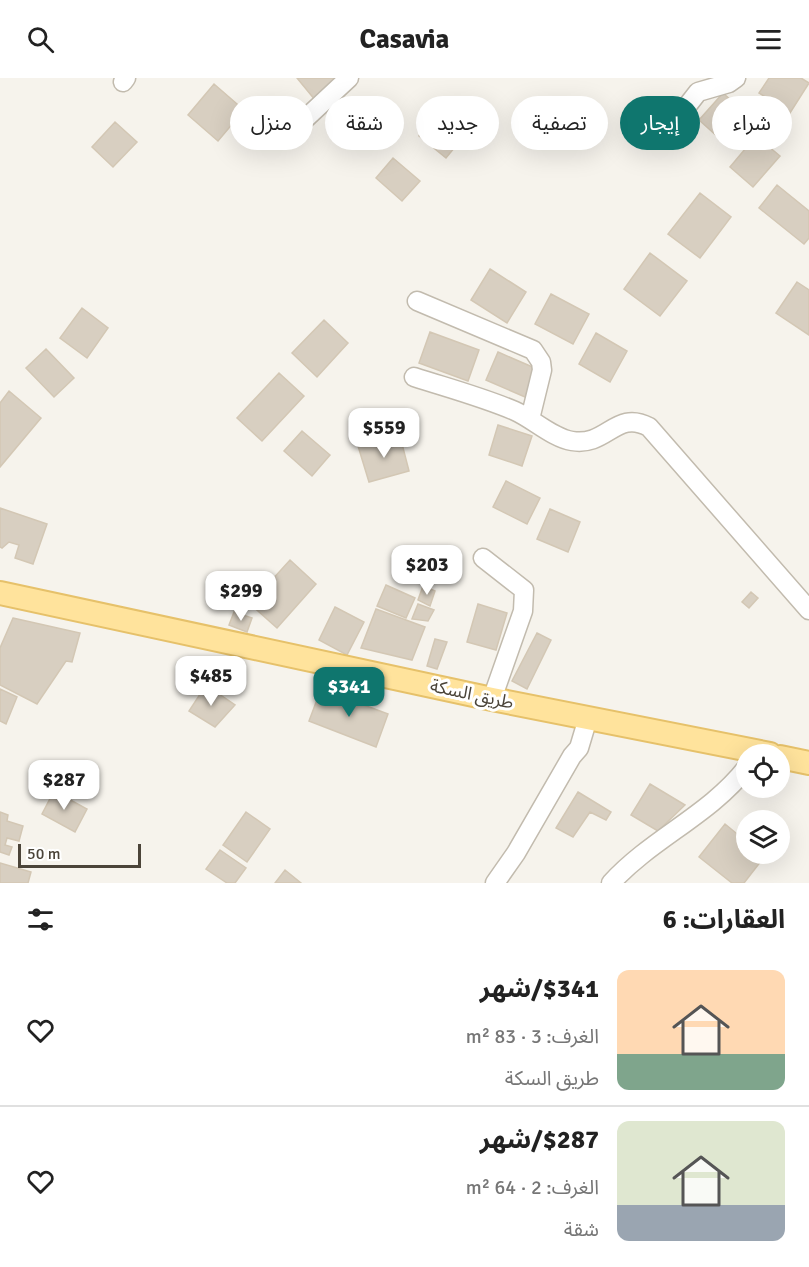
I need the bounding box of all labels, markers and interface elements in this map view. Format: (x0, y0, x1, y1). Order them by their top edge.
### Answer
icon: search (24, 23, 57, 56)
text: Casavia (360, 23, 449, 56)
icon: menu (752, 23, 785, 56)
chip: منزل (230, 96, 313, 150)
chip: شقة (325, 96, 404, 150)
chip: جديد (416, 96, 499, 150)
chip: تصفية (511, 96, 608, 150)
chip: إيجار (620, 96, 700, 150)
chip: شراء (712, 96, 792, 150)
pin: $559 (348, 408, 420, 459)
text: $559 (362, 415, 406, 440)
pin: $203 (391, 545, 463, 596)
text: $203 (405, 552, 449, 577)
pin: $299 (205, 571, 277, 622)
text: $299 (219, 578, 263, 603)
pin: $485 (175, 656, 247, 707)
text: $485 (189, 663, 233, 688)
pin: $341 (313, 667, 385, 718)
text: $341 (327, 674, 371, 699)
street label: طريق السكة (428, 674, 516, 714)
map controls (736, 744, 790, 864)
button: locate (736, 744, 790, 798)
pin: $287 (28, 760, 100, 811)
text: $287 (42, 767, 86, 792)
button: layers (736, 810, 790, 864)
scale bar (18, 841, 141, 868)
text: 50 m (27, 844, 61, 864)
icon: filters (24, 903, 57, 936)
text: العقارات: 6 (663, 904, 785, 936)
text: $341/شهر (480, 973, 599, 1005)
icon: home (665, 994, 737, 1066)
icon: heart (24, 1014, 57, 1047)
text: الغرف: 3 · 83 m² (466, 1024, 599, 1049)
text: طريق السكة (505, 1066, 599, 1091)
text: $287/شهر (480, 1124, 599, 1156)
icon: home (665, 1145, 737, 1217)
icon: heart (24, 1165, 57, 1198)
text: الغرف: 2 · 64 m² (466, 1175, 599, 1200)
text: شقة (564, 1217, 599, 1242)

